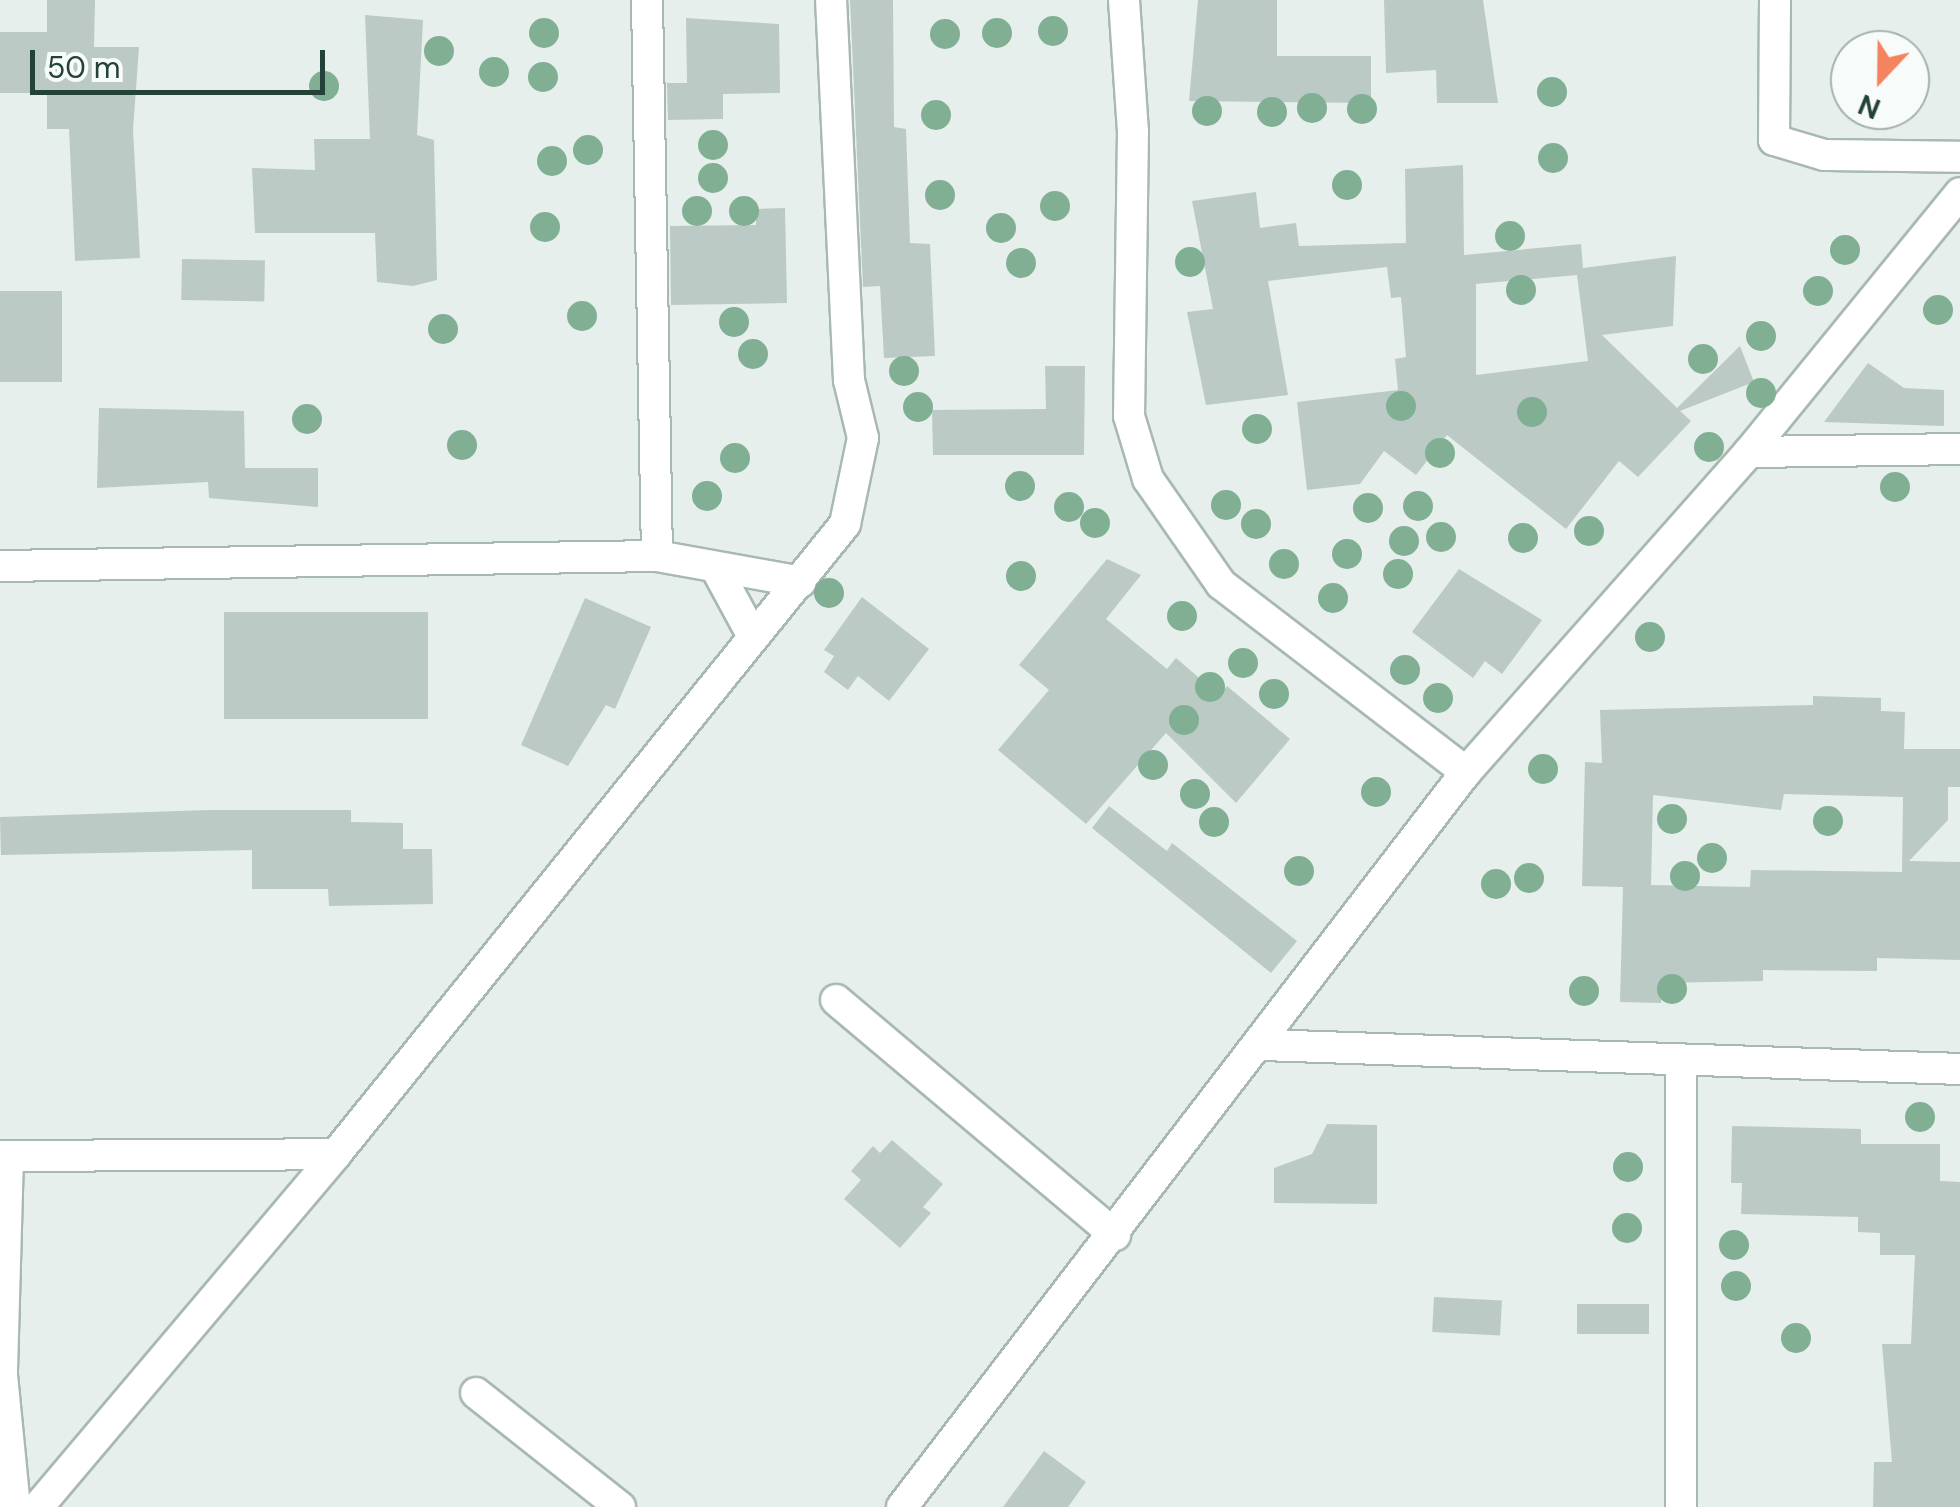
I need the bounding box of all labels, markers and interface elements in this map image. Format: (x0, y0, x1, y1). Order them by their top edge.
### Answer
scale bar (35, 30, 330, 92)
north arrow (1830, 30, 1930, 130)
text: 50 m (47, 48, 121, 87)
text: N (1853, 85, 1886, 127)

